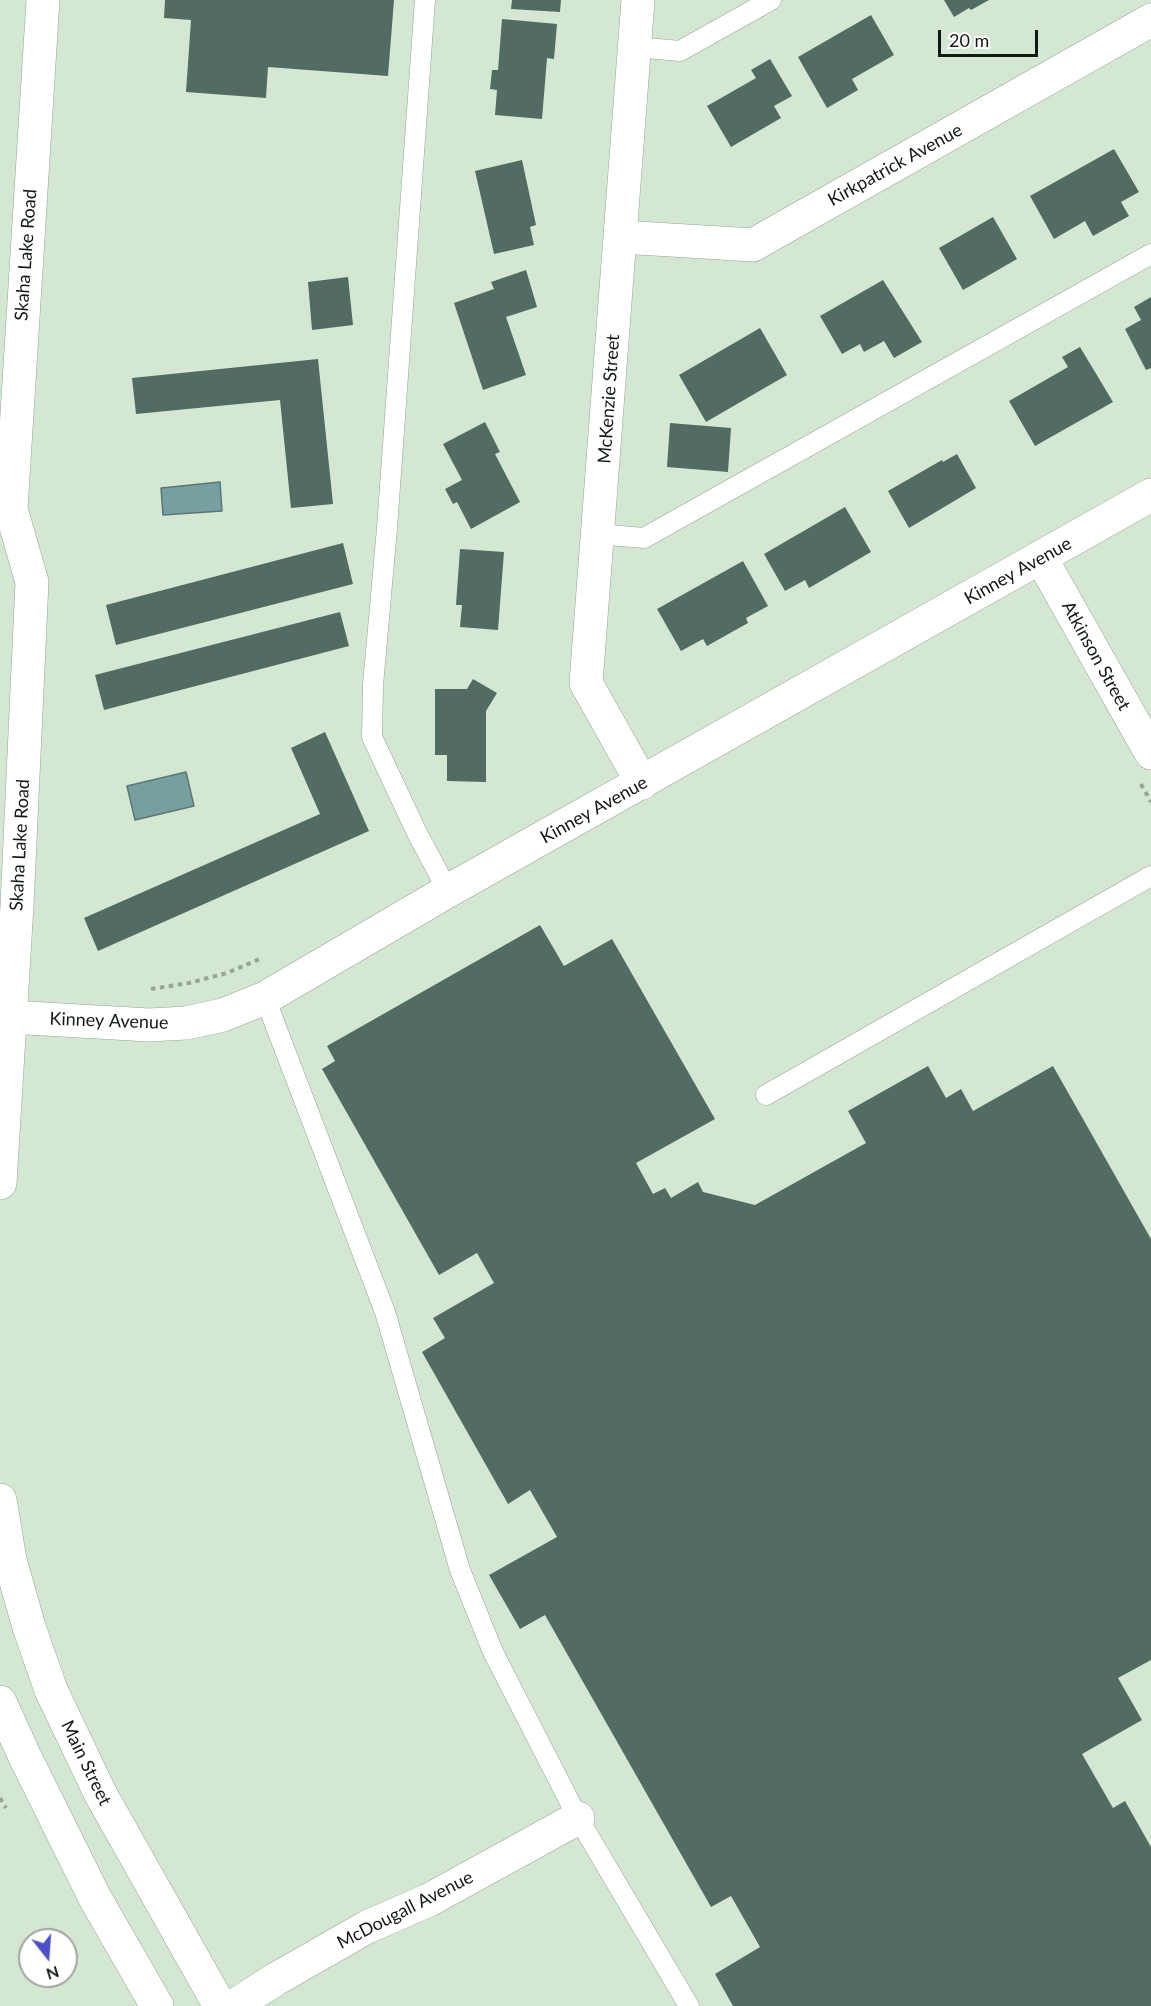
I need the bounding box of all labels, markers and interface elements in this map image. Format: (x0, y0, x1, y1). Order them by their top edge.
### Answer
scale bar (941, 18, 1042, 56)
text: 20 m (949, 29, 989, 51)
street label: Kirkpatrick Avenue (824, 119, 966, 211)
street label: Skaha Lake Road (11, 188, 41, 322)
street label: McKenzie Street (594, 334, 624, 464)
street label: Kinney Avenue (961, 533, 1075, 609)
street label: Atkinson Street (1057, 598, 1135, 714)
street label: Kinney Avenue (537, 772, 651, 848)
street label: Skaha Lake Road (6, 778, 34, 912)
street label: Kinney Avenue (49, 1008, 169, 1034)
street label: Main Street (56, 1717, 116, 1809)
street label: McDougall Avenue (333, 1866, 477, 1954)
north arrow (18, 1928, 78, 1988)
text: N (44, 1963, 62, 1985)

